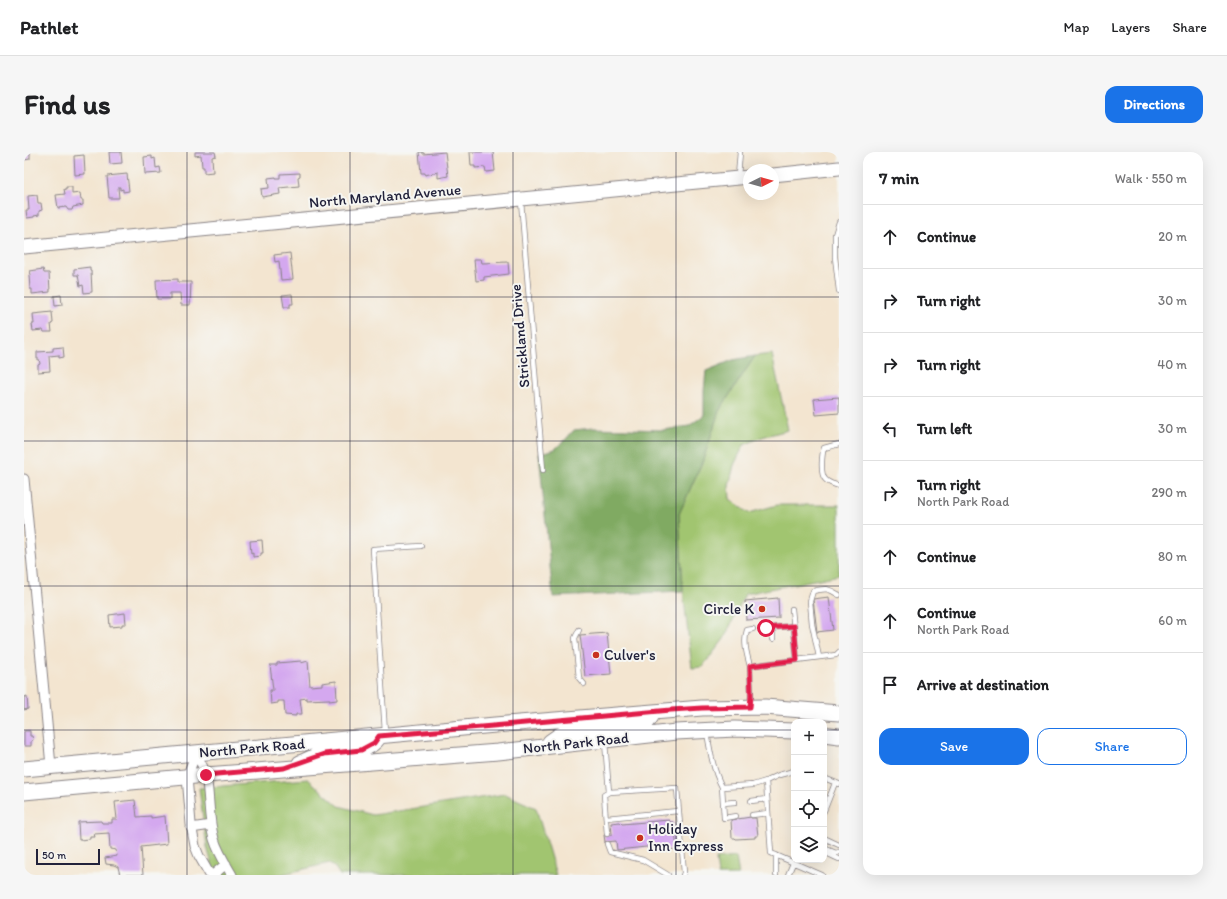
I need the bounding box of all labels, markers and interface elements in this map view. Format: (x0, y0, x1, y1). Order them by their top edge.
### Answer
text: Pathlet (20, 16, 78, 39)
text: Map (1064, 19, 1089, 36)
text: Layers (1111, 19, 1150, 36)
text: Share (1172, 19, 1207, 36)
button: Directions (1105, 86, 1203, 123)
text: Find us (24, 87, 111, 121)
north arrow (743, 164, 779, 200)
text: 7 min (879, 168, 919, 188)
text: Walk · 550 m (1115, 171, 1187, 186)
street label: North Maryland Avenue (308, 180, 462, 212)
icon: ahead (879, 226, 901, 248)
text: Continue (917, 228, 976, 246)
text: 20 m (1158, 229, 1187, 244)
street label: Strickland Drive (507, 284, 533, 388)
icon: right (879, 290, 901, 312)
text: Turn right (917, 292, 981, 310)
text: 30 m (1158, 293, 1187, 308)
icon: right (879, 354, 901, 376)
text: Turn right (917, 356, 981, 374)
text: 40 m (1157, 357, 1187, 372)
icon: left (879, 418, 901, 440)
text: Turn left (917, 420, 972, 438)
text: 30 m (1158, 421, 1187, 436)
text: Turn right (917, 476, 981, 494)
icon: right (879, 482, 901, 504)
text: 290 m (1151, 485, 1187, 500)
text: North Park Road (917, 494, 1009, 509)
icon: ahead (879, 546, 901, 568)
text: Continue (917, 548, 976, 566)
text: 80 m (1158, 549, 1187, 564)
place label: Circle K (703, 600, 754, 618)
marker: Circle K (757, 604, 767, 614)
text: Continue (917, 604, 976, 622)
icon: ahead (879, 610, 901, 632)
text: 60 m (1158, 613, 1187, 628)
route start (757, 619, 775, 637)
text: North Park Road (917, 622, 1009, 637)
place label: Culver's (604, 646, 656, 664)
marker: Culver's (591, 650, 601, 660)
icon: arrive (879, 674, 901, 696)
text: Arrive at destination (917, 676, 1049, 694)
map controls (791, 719, 827, 863)
button: + (791, 719, 827, 755)
street label: North Park Road (522, 728, 630, 758)
button: Save (879, 728, 1029, 765)
button: Share (1037, 728, 1187, 765)
street label: North Park Road (198, 734, 306, 762)
button: − (791, 755, 827, 791)
route end (197, 766, 215, 784)
button: locate (791, 791, 827, 827)
place label: Holiday Inn Express (648, 820, 724, 855)
button: layers (791, 827, 827, 863)
marker: Holiday Inn Express (635, 833, 645, 843)
scale bar (36, 847, 100, 866)
text: 50 m (42, 849, 66, 862)

